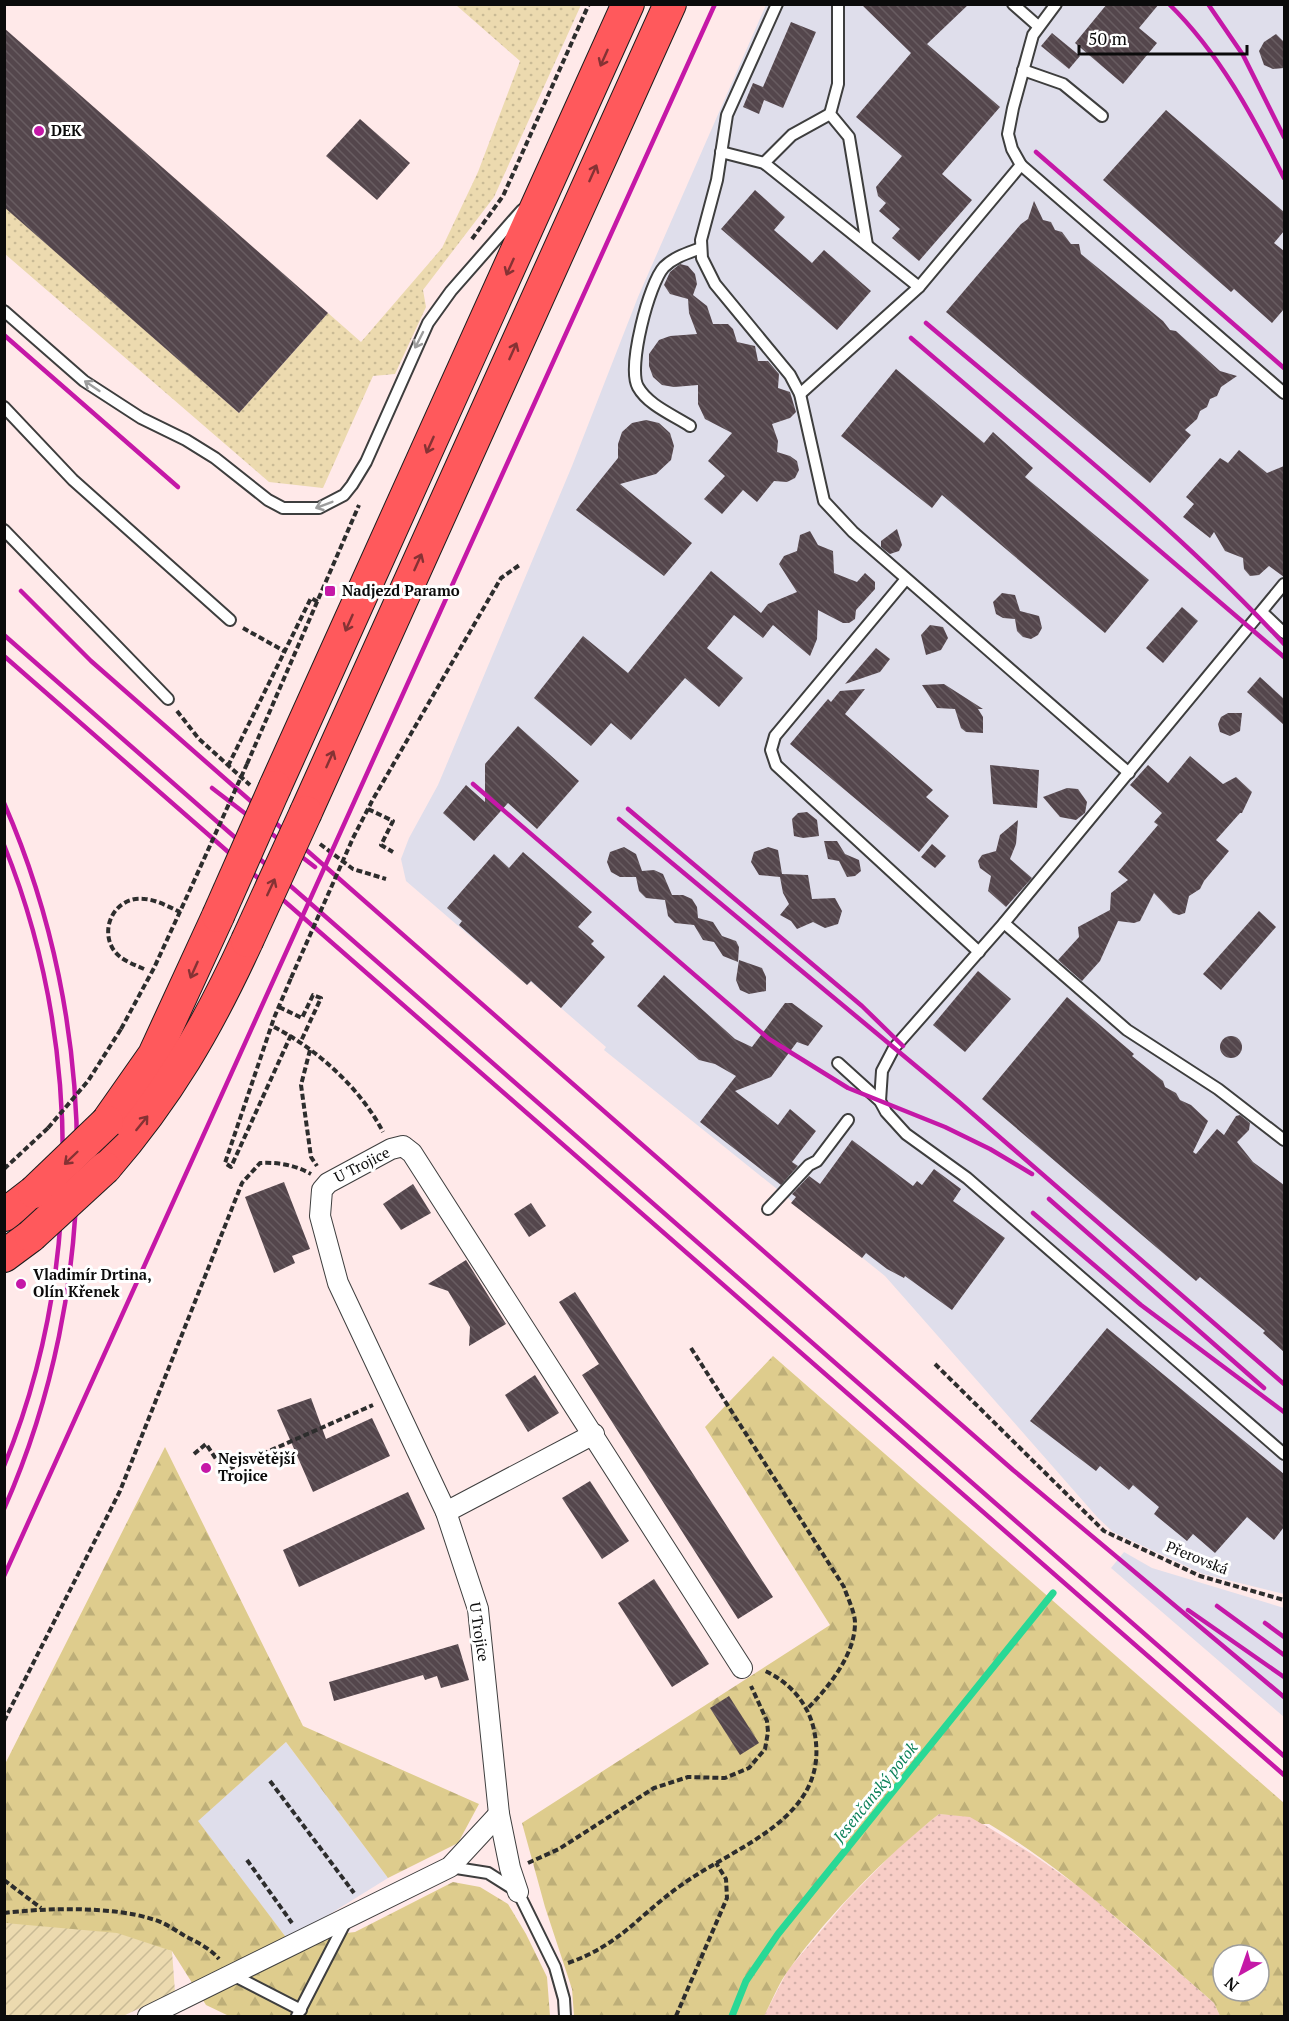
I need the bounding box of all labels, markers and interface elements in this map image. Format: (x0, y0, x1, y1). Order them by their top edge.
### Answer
scale bar (1079, 18, 1247, 56)
text: 50 m (1088, 26, 1128, 50)
one-way arrow (598, 48, 609, 66)
place label: DEK (51, 120, 82, 140)
marker: DEK (32, 124, 46, 138)
one-way arrow (588, 165, 600, 183)
one-way arrow (503, 258, 515, 276)
one-way arrow (413, 331, 425, 349)
one-way arrow (508, 343, 520, 361)
one-way arrow (84, 380, 101, 392)
one-way arrow (423, 436, 435, 454)
one-way arrow (315, 500, 334, 511)
one-way arrow (414, 553, 425, 571)
place label: Nadjezd Paramo (342, 580, 460, 600)
marker: Nadjezd Paramo (323, 584, 337, 598)
one-way arrow (343, 614, 354, 632)
one-way arrow (324, 750, 336, 768)
one-way arrow (266, 879, 278, 897)
one-way arrow (188, 960, 199, 978)
one-way arrow (136, 1115, 149, 1131)
street label: U Trojice (330, 1142, 393, 1187)
one-way arrow (64, 1151, 79, 1165)
place label: Vladimír Drtina, Olín Křenek (33, 1264, 152, 1301)
marker: Vladimír Drtina, Olín Křenek (14, 1277, 28, 1291)
place label: Nejsvětější Trojice (218, 1448, 296, 1485)
marker: Nejsvětější Trojice (199, 1461, 213, 1475)
street label: Přerovská (1163, 1536, 1232, 1579)
street label: U Trojice (465, 1601, 495, 1663)
water label: Jesenčanský potok (827, 1737, 923, 1848)
north arrow (1211, 1943, 1271, 2003)
text: N (1220, 1972, 1243, 1997)

